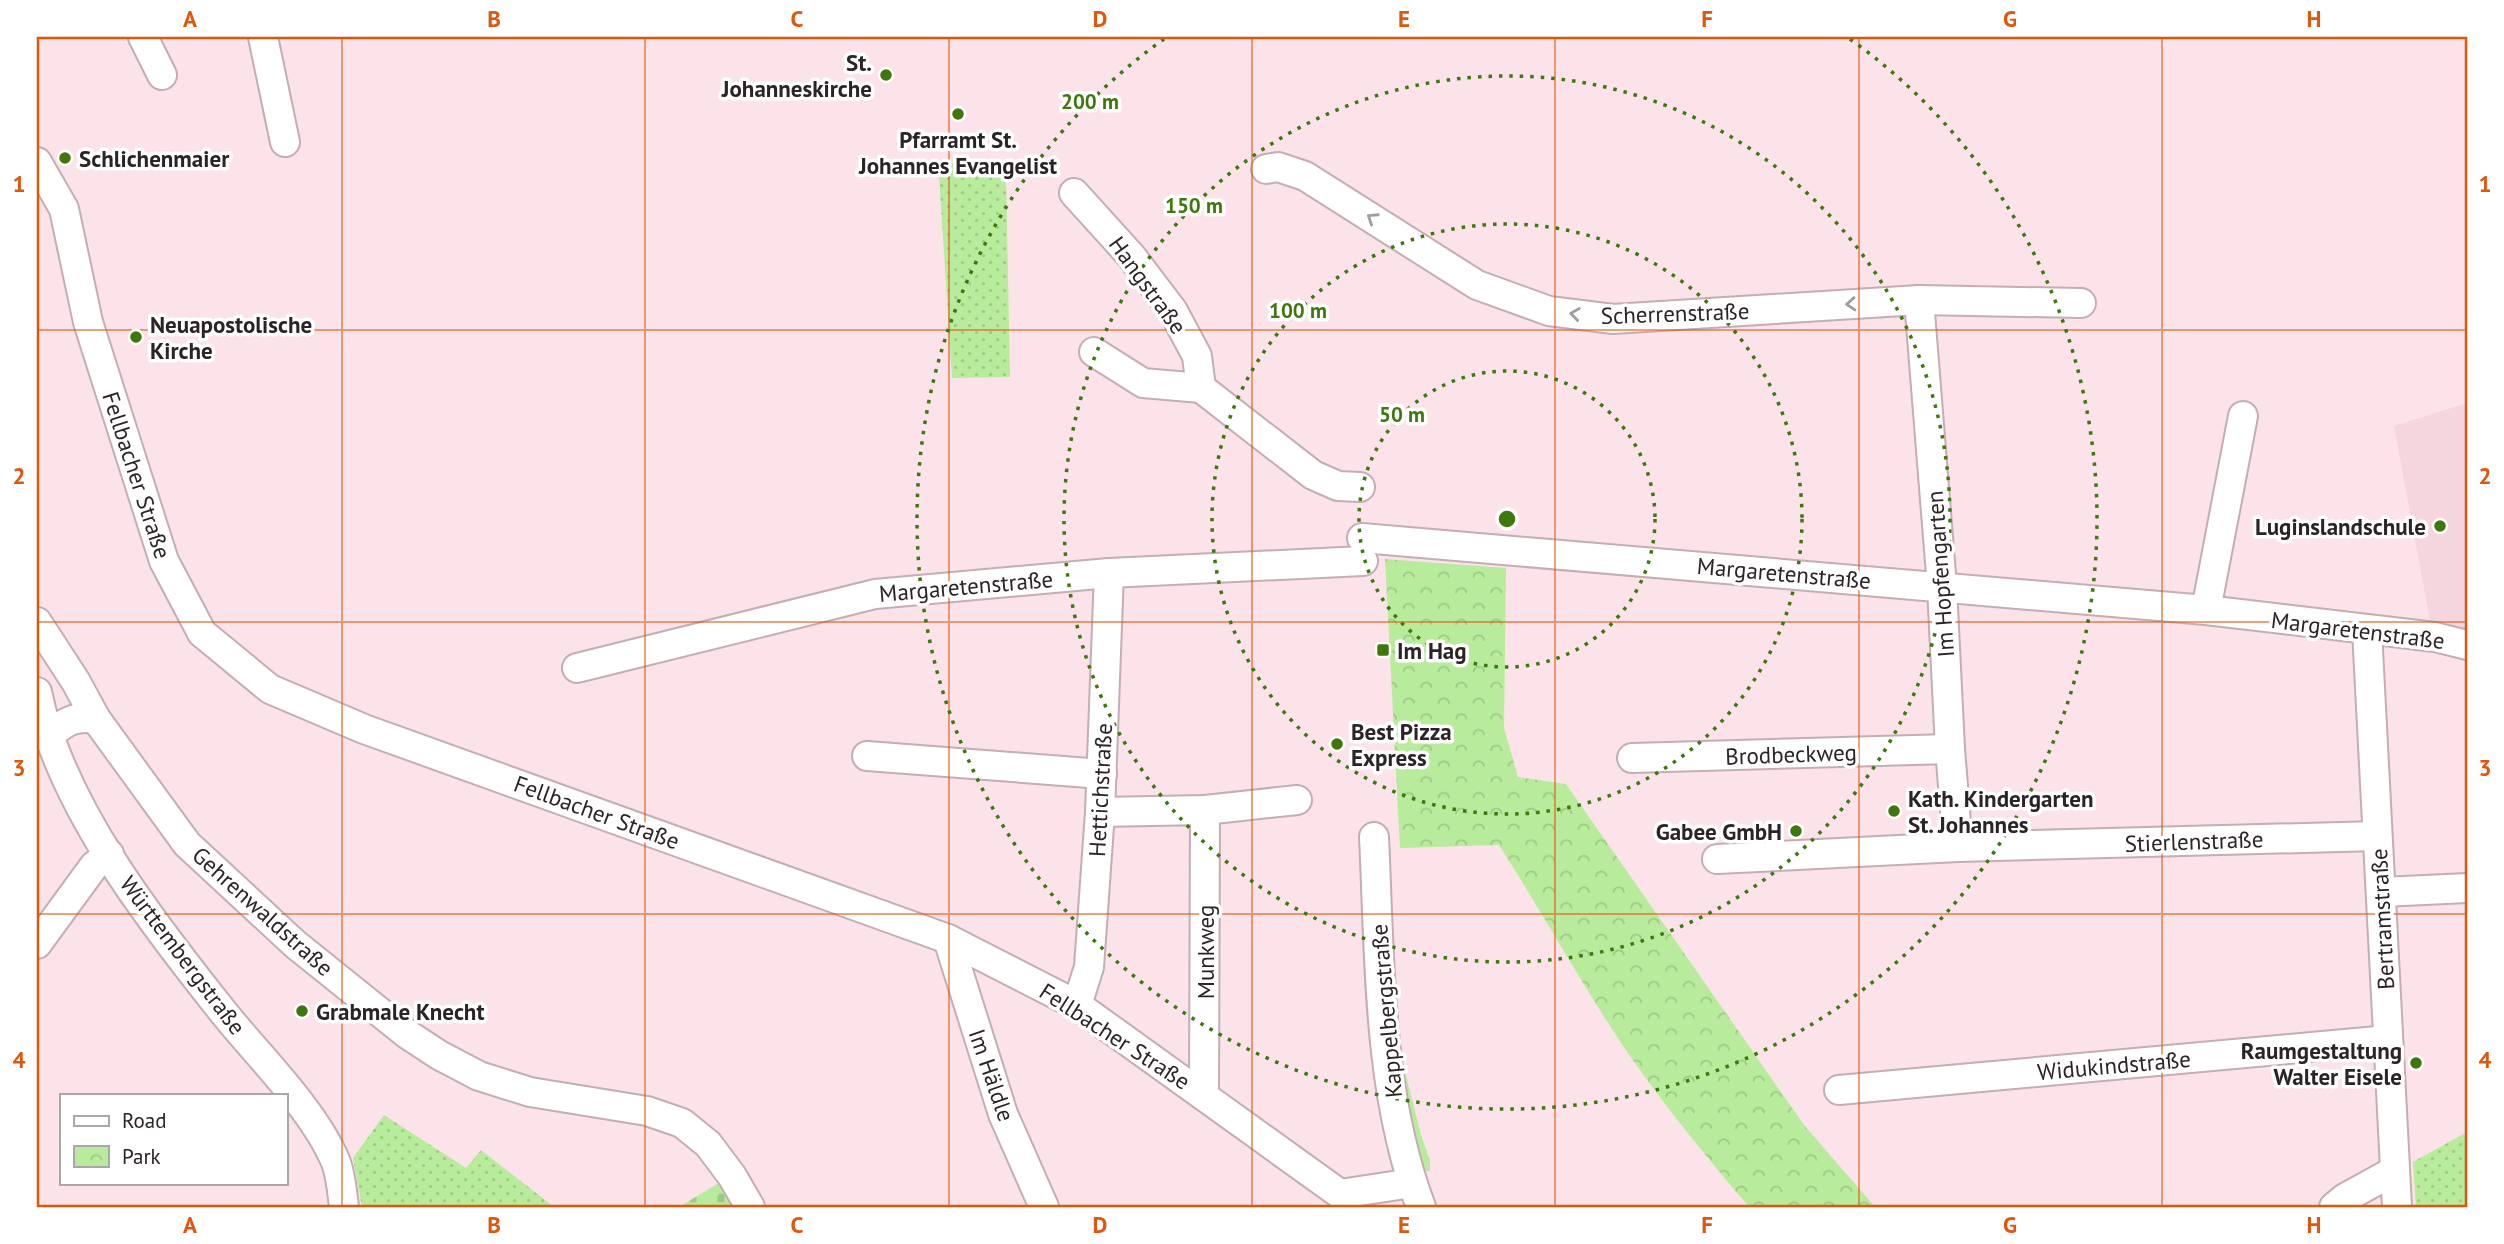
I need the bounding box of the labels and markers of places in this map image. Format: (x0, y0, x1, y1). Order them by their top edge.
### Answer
place label: St. Johanneskirche (721, 48, 872, 103)
marker: St. Johanneskirche (878, 67, 894, 83)
marker: Pfarramt St. Johannes Evangelist (950, 106, 966, 122)
place label: Pfarramt St. Johannes Evangelist (858, 125, 1057, 180)
place label: Schlichenmaier (79, 144, 230, 173)
marker: Schlichenmaier (57, 150, 73, 166)
place label: Neuapostolische Kirche (150, 310, 312, 365)
marker: Neuapostolische Kirche (128, 329, 144, 345)
centre of rings (1495, 507, 1519, 531)
place label: Luginslandschule (2255, 512, 2426, 541)
marker: Luginslandschule (2432, 518, 2448, 534)
place label: Im Hag (1397, 636, 1467, 665)
marker: Im Hag (1375, 642, 1391, 658)
place label: Best Pizza Express (1351, 717, 1452, 772)
marker: Best Pizza Express (1329, 736, 1345, 752)
place label: Kath. Kindergarten St. Johannes (1908, 784, 2093, 839)
marker: Kath. Kindergarten St. Johannes (1886, 803, 1902, 819)
place label: Gabee GmbH (1656, 817, 1782, 846)
marker: Gabee GmbH (1788, 823, 1804, 839)
place label: Grabmale Knecht (316, 997, 484, 1026)
marker: Grabmale Knecht (294, 1003, 310, 1019)
place label: Raumgestaltung Walter Eisele (2241, 1036, 2402, 1091)
marker: Raumgestaltung Walter Eisele (2408, 1055, 2424, 1071)

